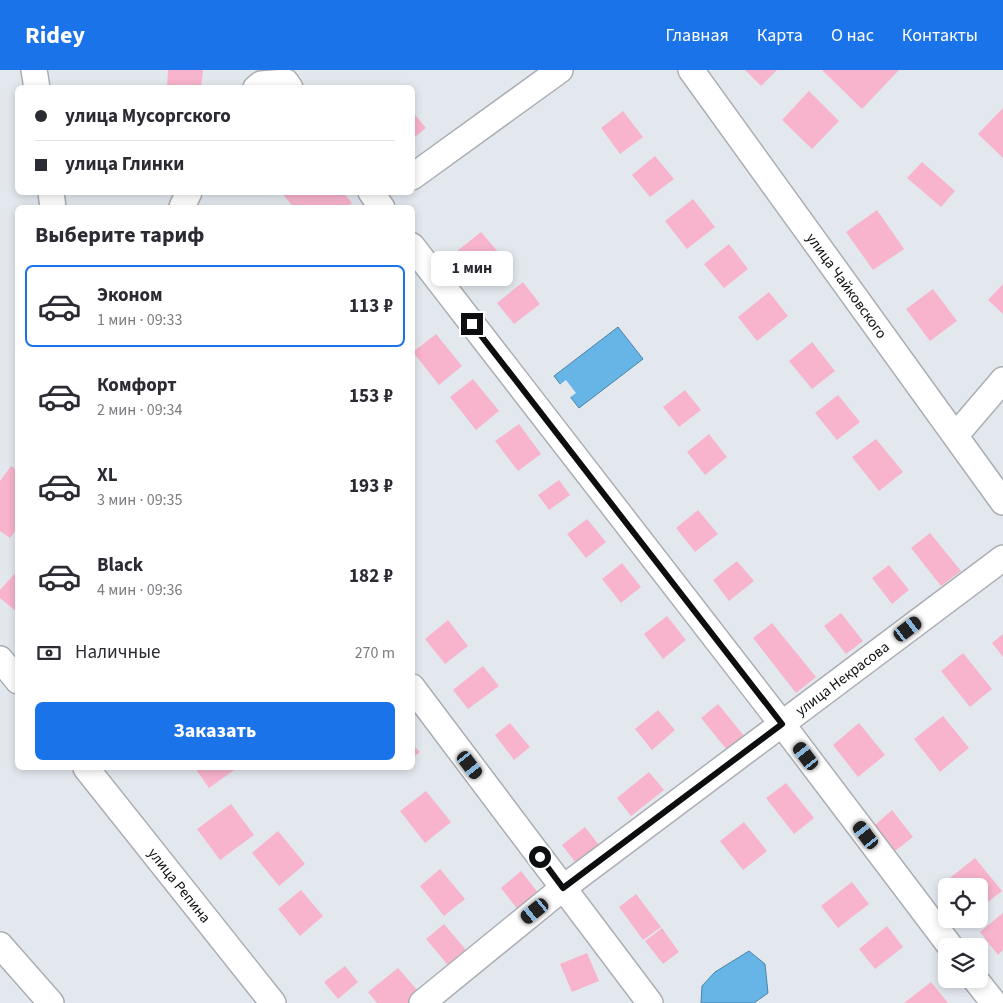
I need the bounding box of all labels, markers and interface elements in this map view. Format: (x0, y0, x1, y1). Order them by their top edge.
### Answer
text: Ridey (25, 18, 85, 53)
text: Главная (666, 23, 729, 48)
text: Карта (757, 23, 803, 48)
text: О нас (831, 23, 874, 48)
text: Контакты (902, 23, 978, 48)
text: улица Мусоргского (65, 103, 231, 130)
text: улица Глинки (65, 151, 184, 178)
text: Выберите тариф (35, 219, 205, 251)
street label: улица Чайковского (801, 228, 892, 343)
callout: 1 мин (431, 252, 513, 286)
text: 1 мин (452, 257, 492, 279)
text: Эконом (97, 282, 163, 309)
icon: car (37, 284, 82, 329)
text: 113 ₽ (349, 293, 393, 320)
text: 1 мин · 09:33 (97, 309, 183, 331)
route end (461, 313, 483, 335)
text: Комфорт (97, 372, 177, 399)
icon: car (37, 374, 82, 419)
text: 153 ₽ (349, 383, 393, 410)
text: 2 мин · 09:34 (97, 399, 183, 421)
text: XL (97, 462, 118, 489)
icon: car (37, 464, 82, 509)
text: 193 ₽ (349, 473, 393, 500)
text: 3 мин · 09:35 (97, 489, 183, 511)
text: Black (97, 552, 143, 579)
icon: car (37, 554, 82, 599)
text: 182 ₽ (349, 563, 393, 590)
text: 4 мин · 09:36 (97, 579, 183, 601)
car (891, 614, 924, 644)
street label: улица Некрасова (791, 636, 894, 721)
icon: cash (35, 639, 63, 667)
text: Наличные (75, 639, 160, 666)
text: 270 m (355, 642, 395, 664)
button: Заказать (35, 702, 395, 760)
car (790, 740, 821, 772)
car (454, 749, 485, 781)
car (850, 819, 881, 851)
street label: улица Репина (143, 843, 216, 927)
route start (529, 846, 551, 868)
map controls (938, 878, 988, 988)
button: locate (938, 878, 988, 928)
car (518, 896, 551, 926)
button: layers (938, 938, 988, 988)

